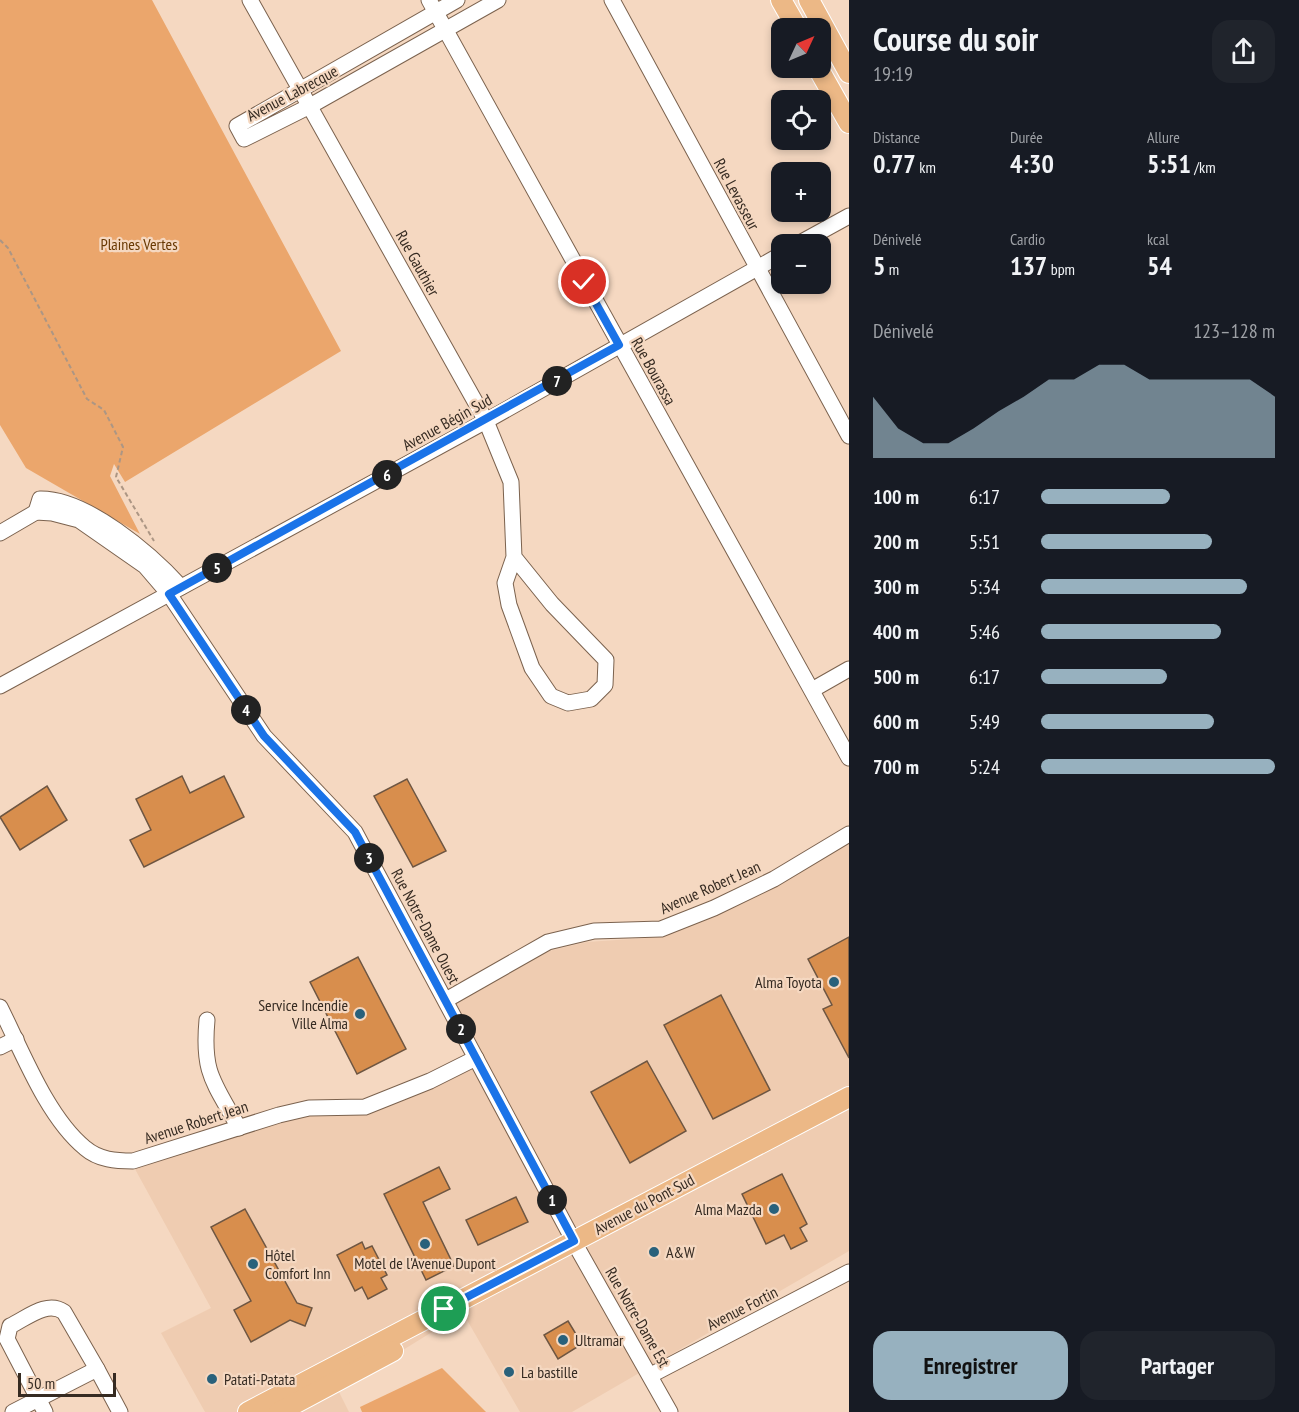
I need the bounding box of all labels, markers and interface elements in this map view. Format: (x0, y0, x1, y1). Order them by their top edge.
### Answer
text: Course du soir (873, 17, 1038, 60)
north arrow (771, 18, 831, 78)
map controls (771, 18, 831, 294)
button: share (1212, 20, 1275, 83)
street label: Avenue Labrecque (243, 61, 341, 125)
text: 19:19 (873, 61, 913, 87)
button: locate (771, 90, 831, 150)
text: Distance (873, 127, 920, 147)
text: Durée (1010, 127, 1043, 147)
text: Allure (1147, 127, 1180, 147)
text: 0.77 (873, 147, 916, 180)
text: 4:30 (1010, 147, 1054, 180)
text: 5:51 (1147, 147, 1191, 180)
street label: Rue Levasseur (710, 155, 764, 234)
text: km (916, 157, 936, 177)
text: /km (1191, 157, 1216, 177)
button: + (771, 162, 831, 222)
street label: Rue Gauthier (392, 227, 444, 300)
text: Dénivelé (873, 229, 922, 249)
text: Cardio (1010, 229, 1045, 249)
text: kcal (1147, 229, 1169, 249)
park label: Plaines Vertes (100, 234, 178, 254)
button: − (771, 234, 831, 294)
text: 5 (873, 249, 885, 282)
text: 137 (1010, 249, 1047, 282)
text: 54 (1147, 249, 1172, 282)
pin (558, 256, 609, 307)
text: m (885, 259, 899, 279)
text: bpm (1047, 259, 1075, 279)
icon: check (567, 265, 600, 298)
text: Dénivelé (873, 318, 934, 344)
text: 123–128 m (1193, 318, 1275, 344)
street label: Rue Bourassa (627, 334, 681, 408)
pin: 7 (542, 366, 572, 396)
text: 7 (553, 371, 561, 391)
street label: Avenue Bégin Sud (399, 389, 495, 455)
pin: 6 (372, 460, 402, 490)
text: 6 (383, 465, 391, 485)
text: 100 m (873, 484, 919, 510)
text: 6:17 (969, 484, 1000, 510)
text: 200 m (873, 529, 919, 555)
text: 5:51 (969, 529, 1000, 555)
pin: 5 (202, 553, 232, 583)
text: 5 (213, 558, 221, 578)
text: 300 m (873, 574, 919, 600)
text: 5:34 (969, 574, 1000, 600)
text: 400 m (873, 619, 919, 645)
text: 5:46 (969, 619, 1000, 645)
text: 500 m (873, 664, 919, 690)
text: 6:17 (969, 664, 1000, 690)
pin: 4 (231, 695, 261, 725)
text: 4 (242, 700, 250, 720)
text: 600 m (873, 709, 919, 735)
text: 5:49 (969, 709, 1000, 735)
text: 700 m (873, 754, 919, 780)
text: 5:24 (969, 754, 1000, 780)
pin: 3 (354, 843, 384, 873)
text: 3 (365, 848, 373, 868)
street label: Avenue Robert Jean (657, 856, 763, 918)
street label: Rue Notre-Dame Ouest (387, 865, 465, 988)
place label: Alma Toyota (755, 972, 822, 992)
marker: Alma Toyota (827, 975, 841, 989)
place label: Service Incendie Ville Alma (258, 995, 348, 1033)
marker: Service Incendie Ville Alma (353, 1007, 367, 1021)
pin: 2 (446, 1014, 476, 1044)
text: 2 (457, 1019, 465, 1039)
street label: Avenue Robert Jean (142, 1096, 250, 1148)
street label: Avenue du Pont Sud (591, 1169, 697, 1239)
pin: 1 (537, 1185, 567, 1215)
text: 1 (548, 1190, 556, 1210)
place label: Alma Mazda (695, 1199, 762, 1219)
marker: Alma Mazda (767, 1202, 781, 1216)
marker: Motel de l'Avenue Dupont (418, 1237, 432, 1251)
place label: A&W (666, 1242, 695, 1262)
place label: Hôtel Comfort Inn (265, 1245, 330, 1283)
marker: A&W (647, 1245, 661, 1259)
place label: Motel de l'Avenue Dupont (354, 1253, 496, 1273)
marker: Hôtel Comfort Inn (246, 1257, 260, 1271)
street label: Rue Notre-Dame Est (601, 1263, 675, 1371)
street label: Avenue Fortin (703, 1282, 781, 1334)
pin (418, 1283, 469, 1334)
icon: arrive (427, 1292, 460, 1325)
place label: Ultramar (575, 1330, 624, 1350)
button: Enregistrer (873, 1331, 1068, 1400)
button: Partager (1080, 1331, 1275, 1400)
marker: Ultramar (556, 1333, 570, 1347)
place label: La bastille (521, 1362, 578, 1382)
marker: La bastille (502, 1365, 516, 1379)
place label: Patati-Patata (224, 1369, 295, 1389)
scale bar (18, 1370, 116, 1398)
marker: Patati-Patata (205, 1372, 219, 1386)
text: 50 m (27, 1373, 55, 1393)

